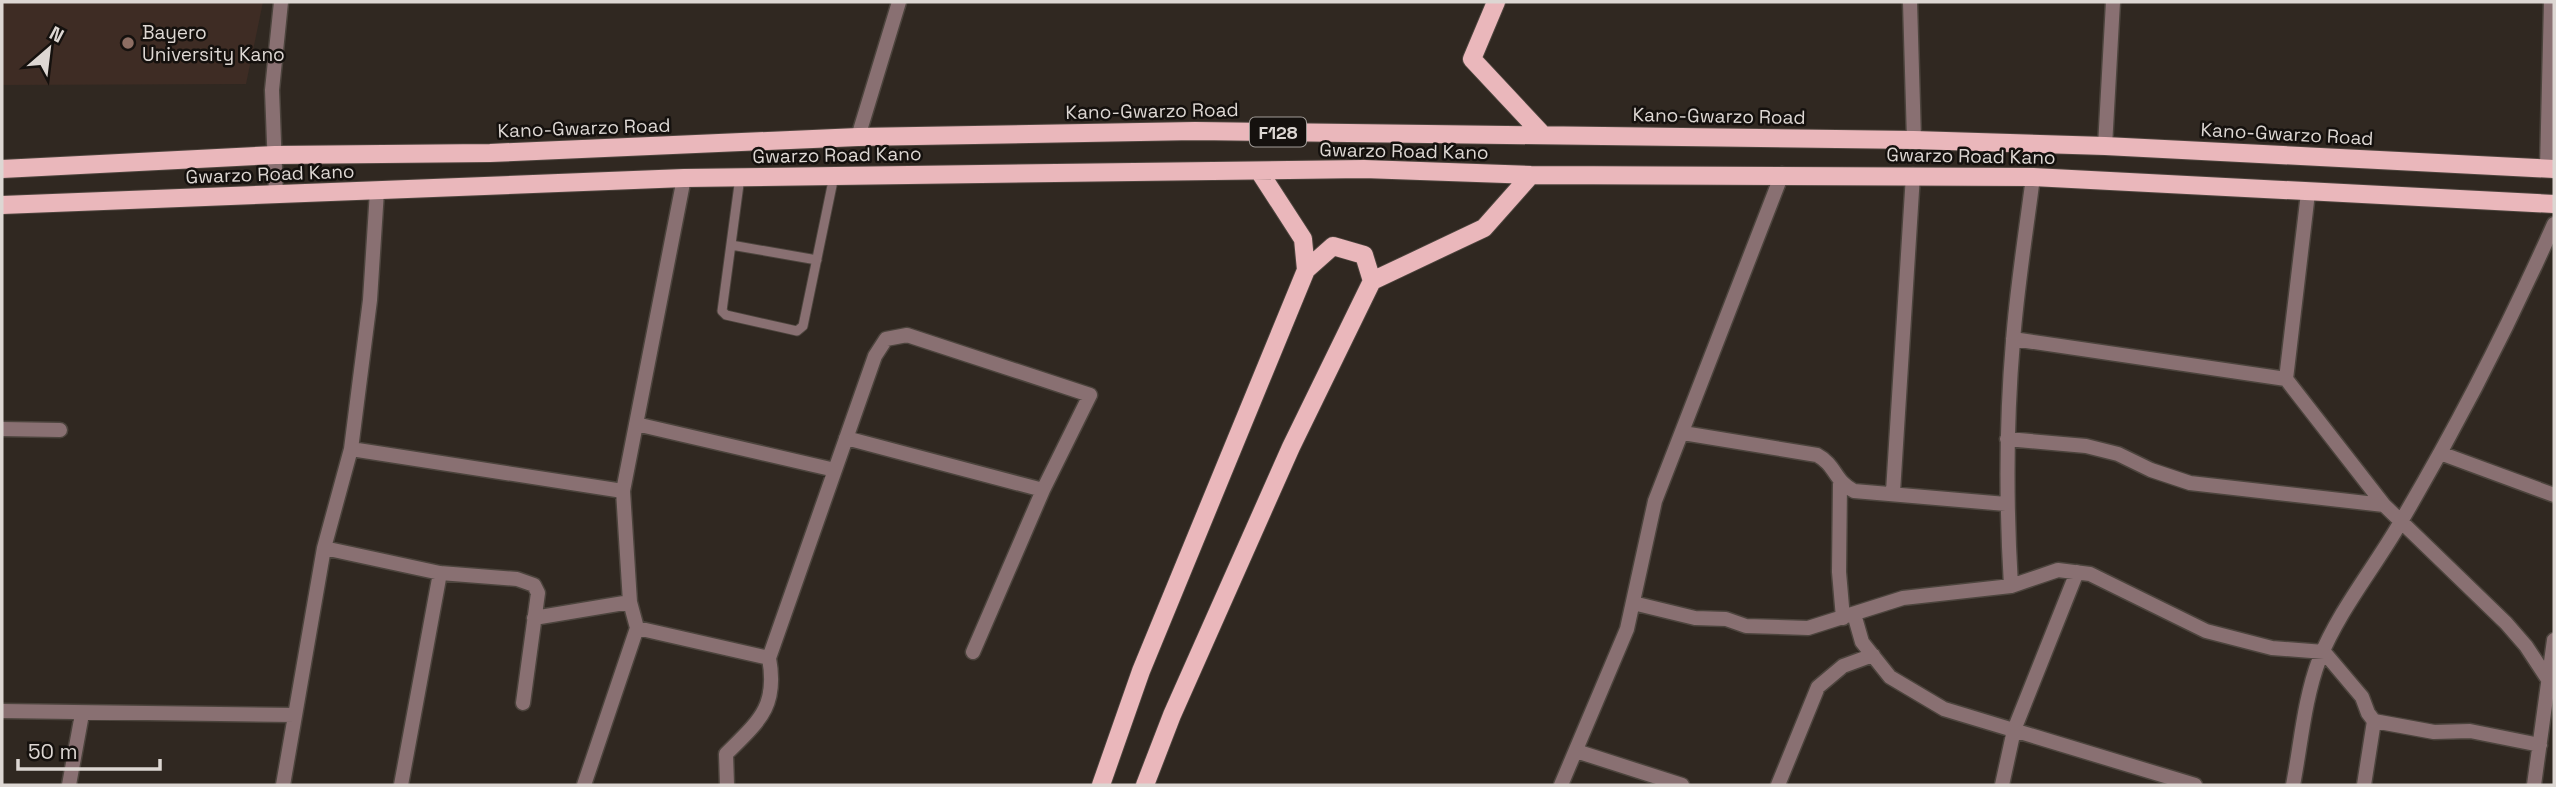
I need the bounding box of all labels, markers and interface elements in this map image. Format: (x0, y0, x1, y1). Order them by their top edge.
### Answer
north arrow (14, 14, 84, 84)
text: N (45, 20, 68, 48)
place label: Bayero University Kano (142, 20, 285, 67)
marker: Bayero University Kano (120, 35, 136, 51)
street label: Kano-Gwarzo Road (1065, 97, 1239, 125)
street label: Kano-Gwarzo Road (1632, 102, 1806, 130)
street label: Kano-Gwarzo Road (497, 112, 671, 144)
street label: Kano-Gwarzo Road (2200, 117, 2374, 151)
road number: F128 (1250, 118, 1306, 146)
street label: Gwarzo Road Kano (1319, 137, 1489, 165)
street label: Gwarzo Road Kano (752, 141, 922, 169)
street label: Gwarzo Road Kano (1886, 142, 2056, 170)
street label: Gwarzo Road Kano (185, 159, 355, 189)
scale bar (18, 728, 159, 772)
text: 50 m (28, 738, 78, 765)

